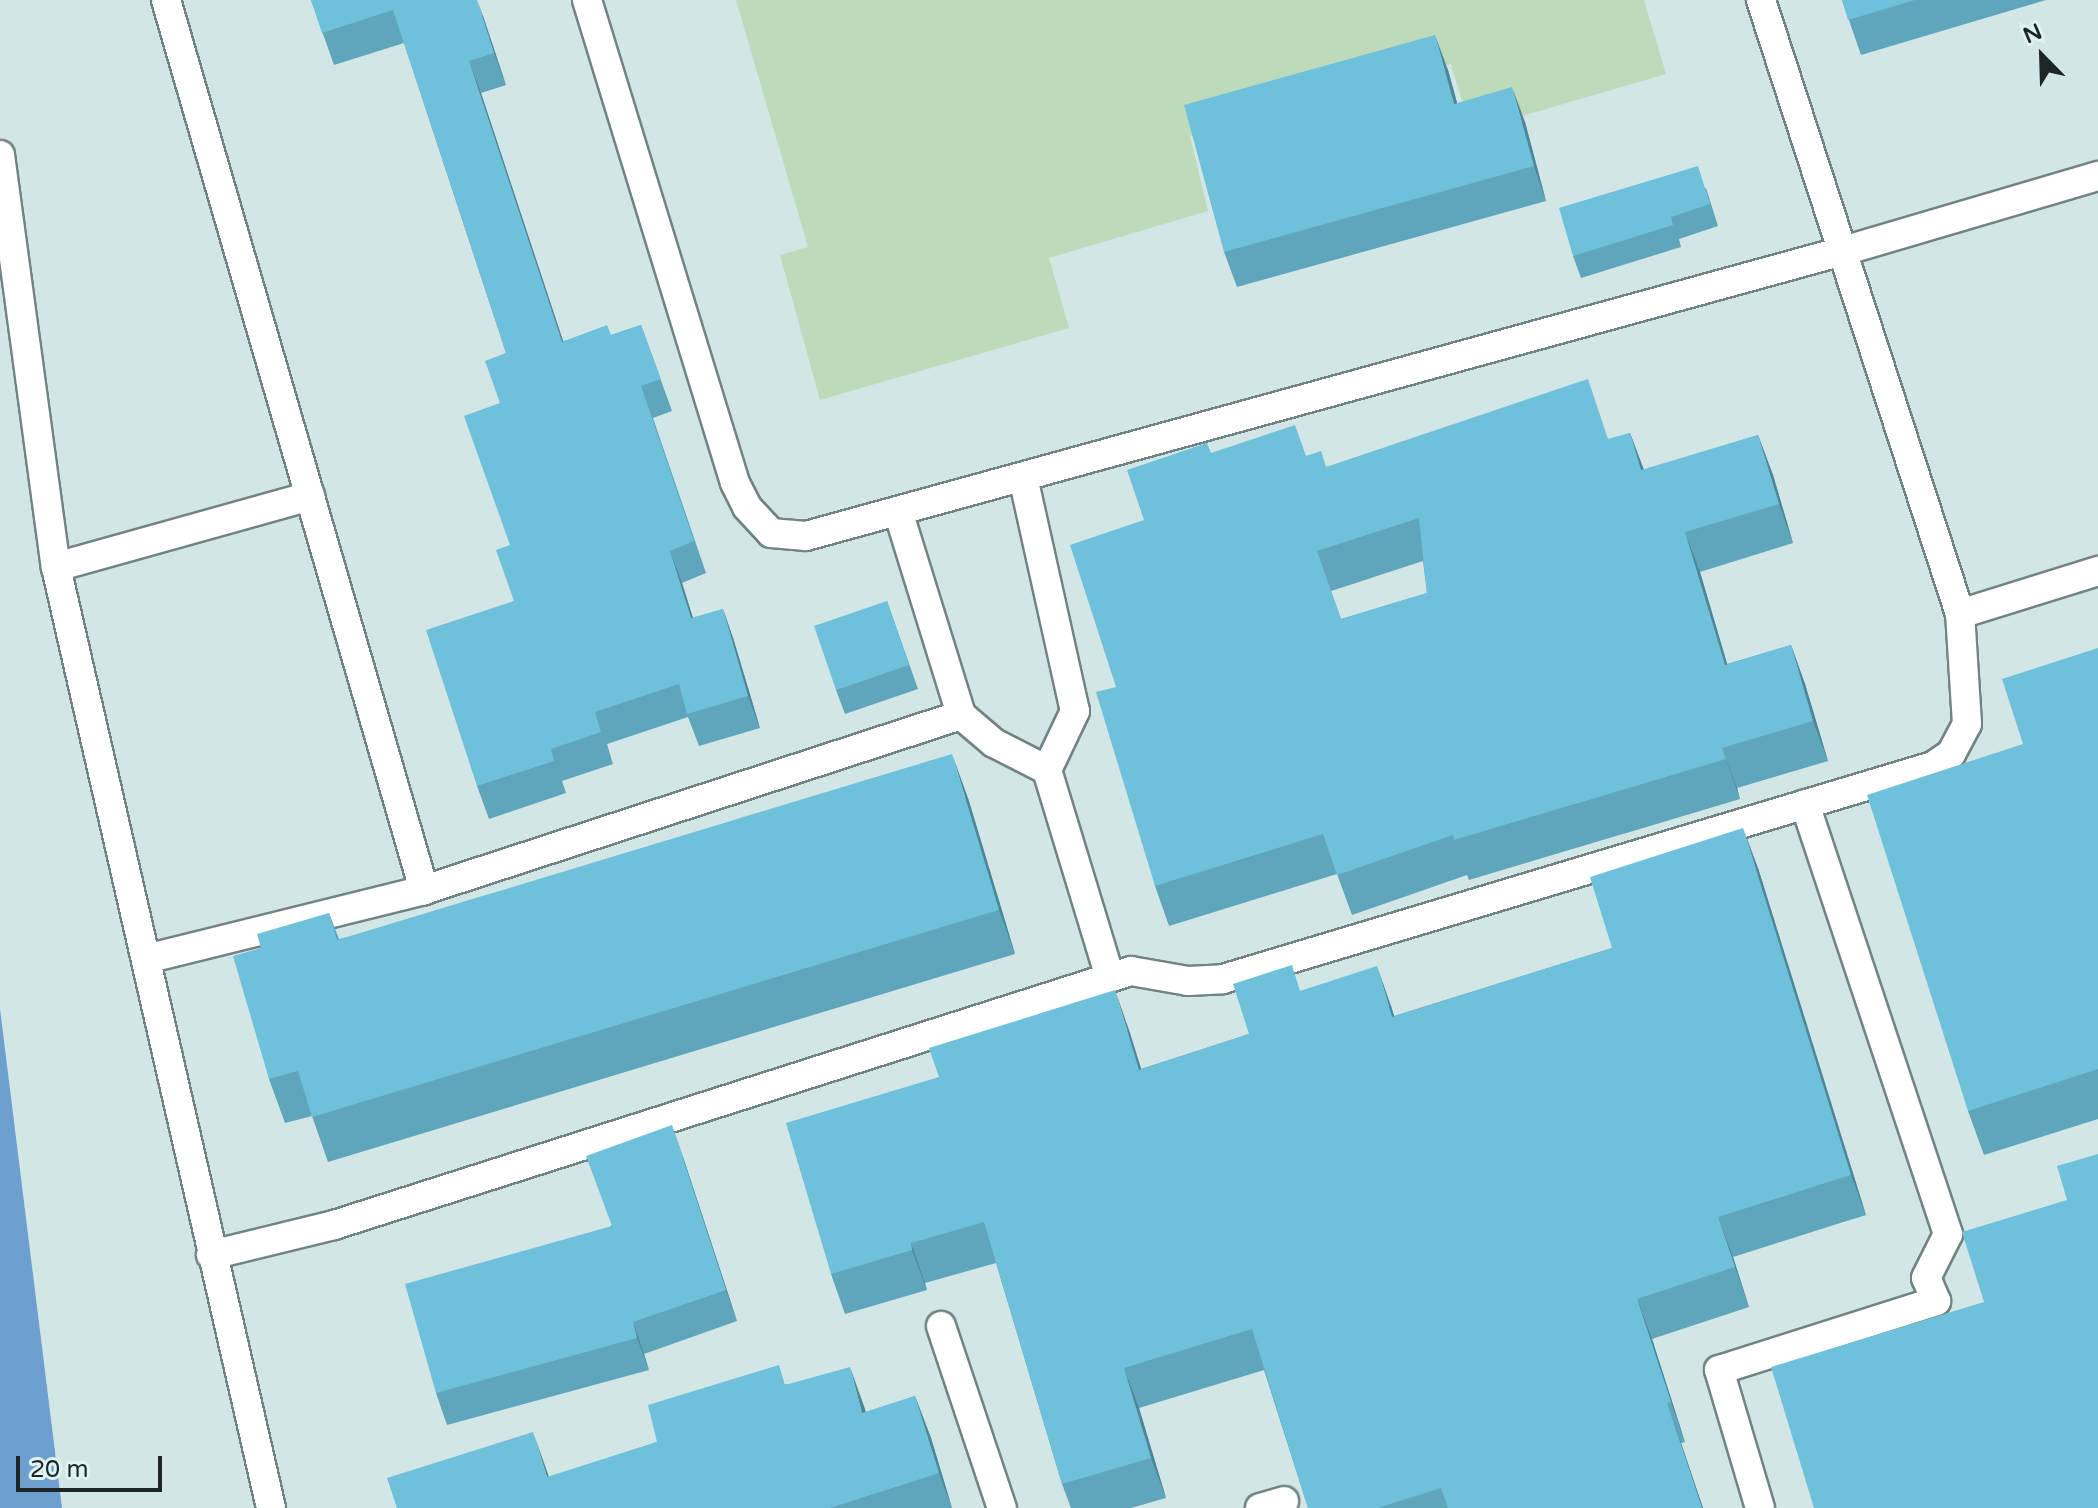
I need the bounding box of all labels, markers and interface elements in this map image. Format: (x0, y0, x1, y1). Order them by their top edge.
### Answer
north arrow (2002, 16, 2082, 96)
text: N (2019, 18, 2046, 49)
scale bar (20, 1440, 166, 1490)
text: 20 m (30, 1455, 88, 1484)

